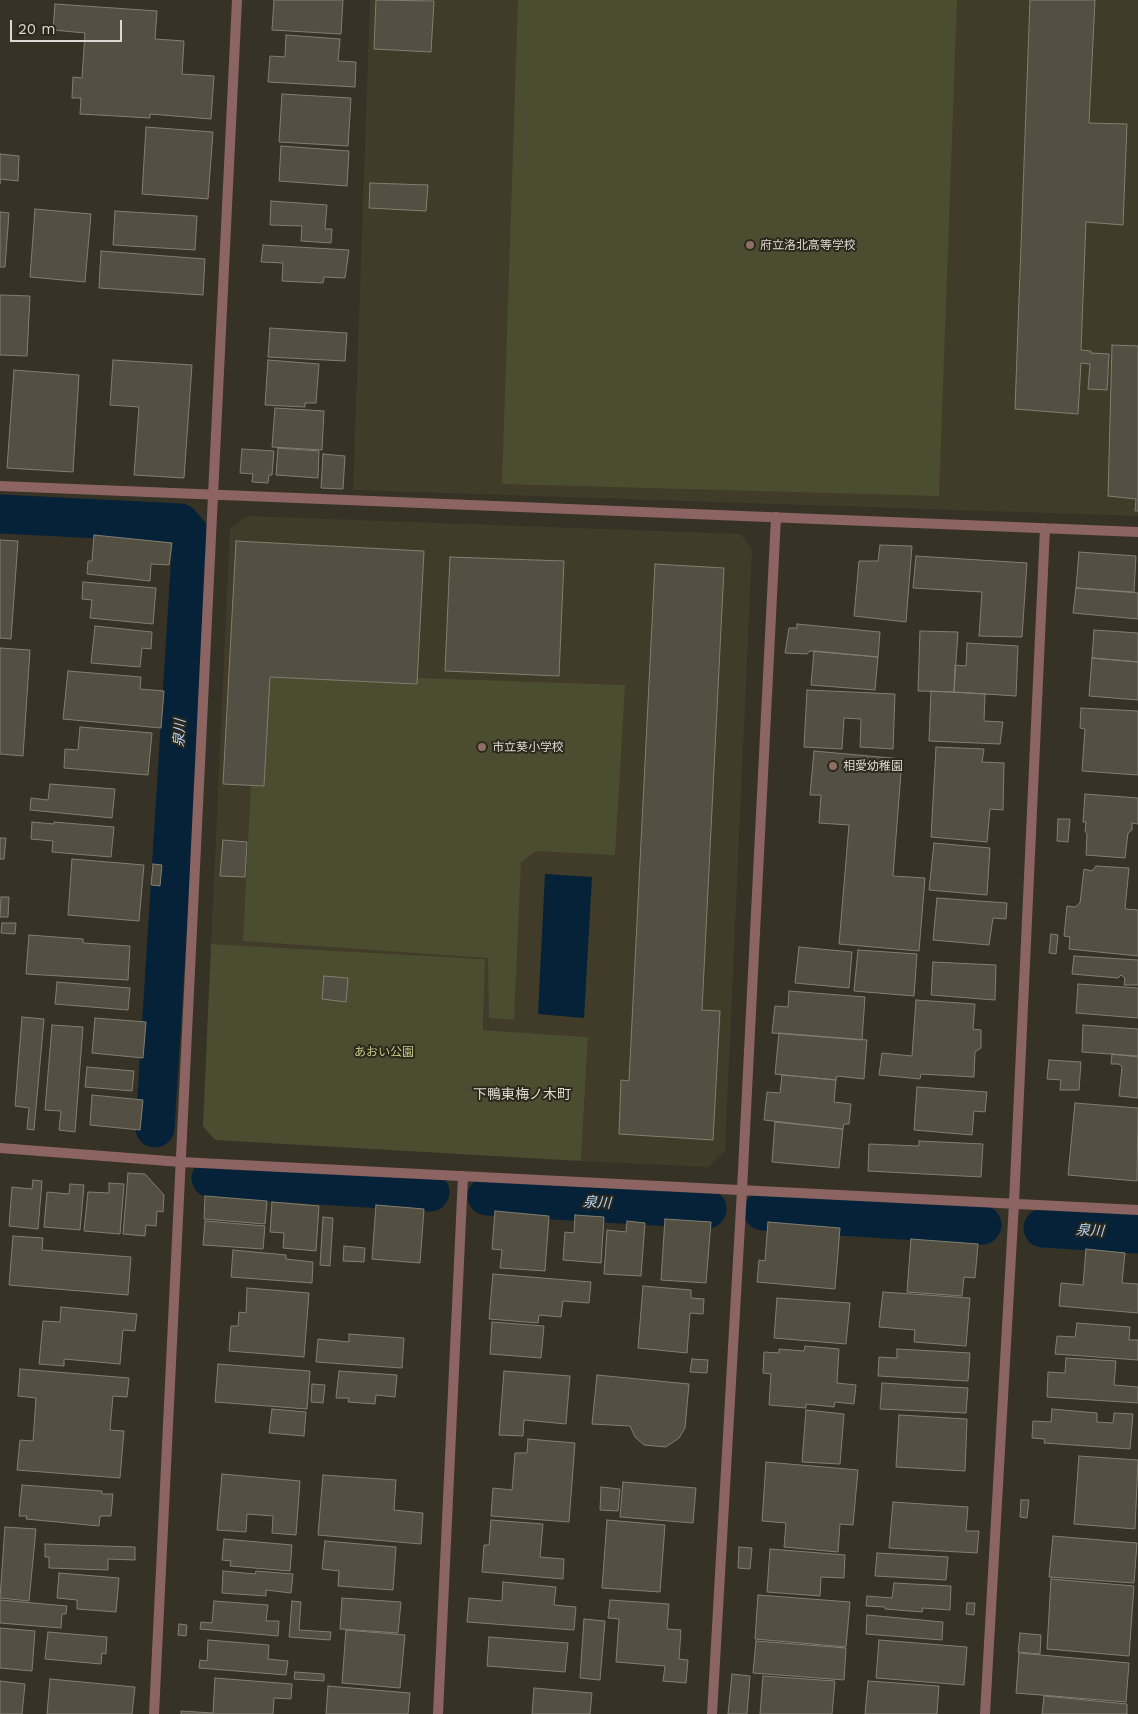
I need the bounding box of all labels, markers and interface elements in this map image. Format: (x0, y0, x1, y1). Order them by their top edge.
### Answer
scale bar (12, 10, 125, 42)
text: 20 m (18, 20, 56, 38)
place label: 府立洛北高等学校 (760, 238, 856, 252)
marker: 府立洛北高等学校 (744, 239, 756, 251)
water label: 泉川 (171, 719, 189, 747)
place label: 市立葵小学校 (492, 740, 564, 754)
marker: 市立葵小学校 (476, 741, 488, 753)
place label: 相愛幼稚園 (843, 759, 903, 773)
marker: 相愛幼稚園 (827, 760, 839, 772)
park label: あおい公園 (354, 1045, 414, 1059)
district label: 下鴨東梅ノ木町 (473, 1087, 571, 1103)
water label: 泉川 (583, 1194, 611, 1212)
water label: 泉川 (1076, 1222, 1104, 1240)

